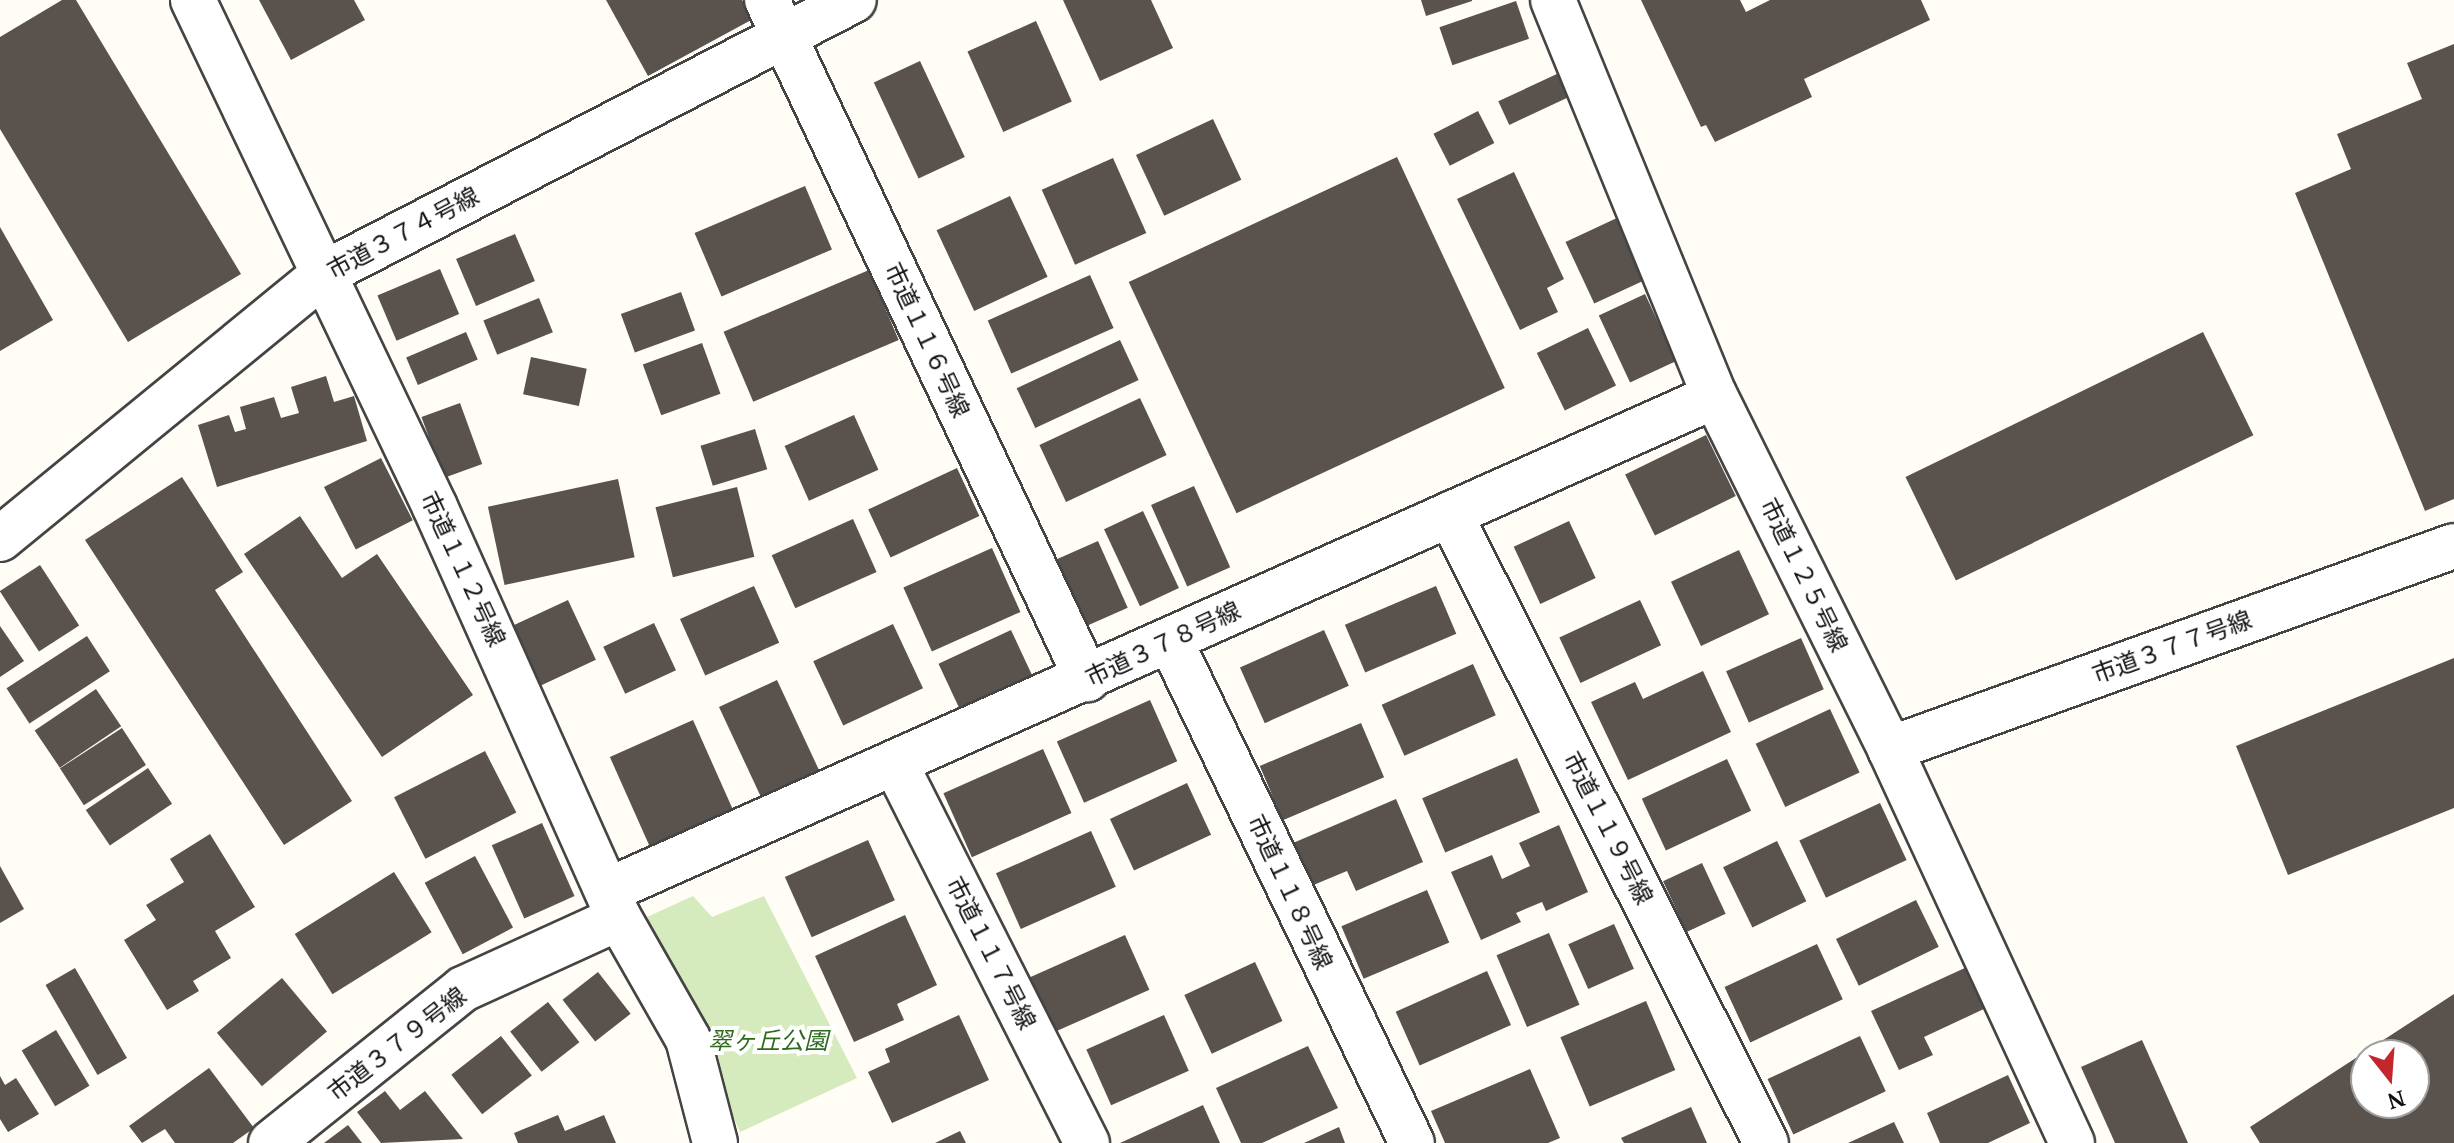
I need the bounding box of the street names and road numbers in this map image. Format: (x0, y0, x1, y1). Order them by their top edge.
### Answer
street label: 市道３７４号線 (322, 181, 484, 285)
street label: 市道１１６号線 (878, 258, 976, 422)
street label: 市道１１２号線 (414, 487, 512, 651)
street label: 市道１２５号線 (1754, 493, 1854, 657)
street label: 市道３７８号線 (1081, 595, 1245, 693)
street label: 市道３７７号線 (2088, 605, 2256, 689)
street label: 市道１１９号線 (1557, 747, 1659, 909)
street label: 市道１１８号線 (1241, 810, 1339, 974)
street label: 市道１１７号線 (940, 872, 1042, 1034)
street label: 市道３７９号線 (322, 981, 472, 1107)

